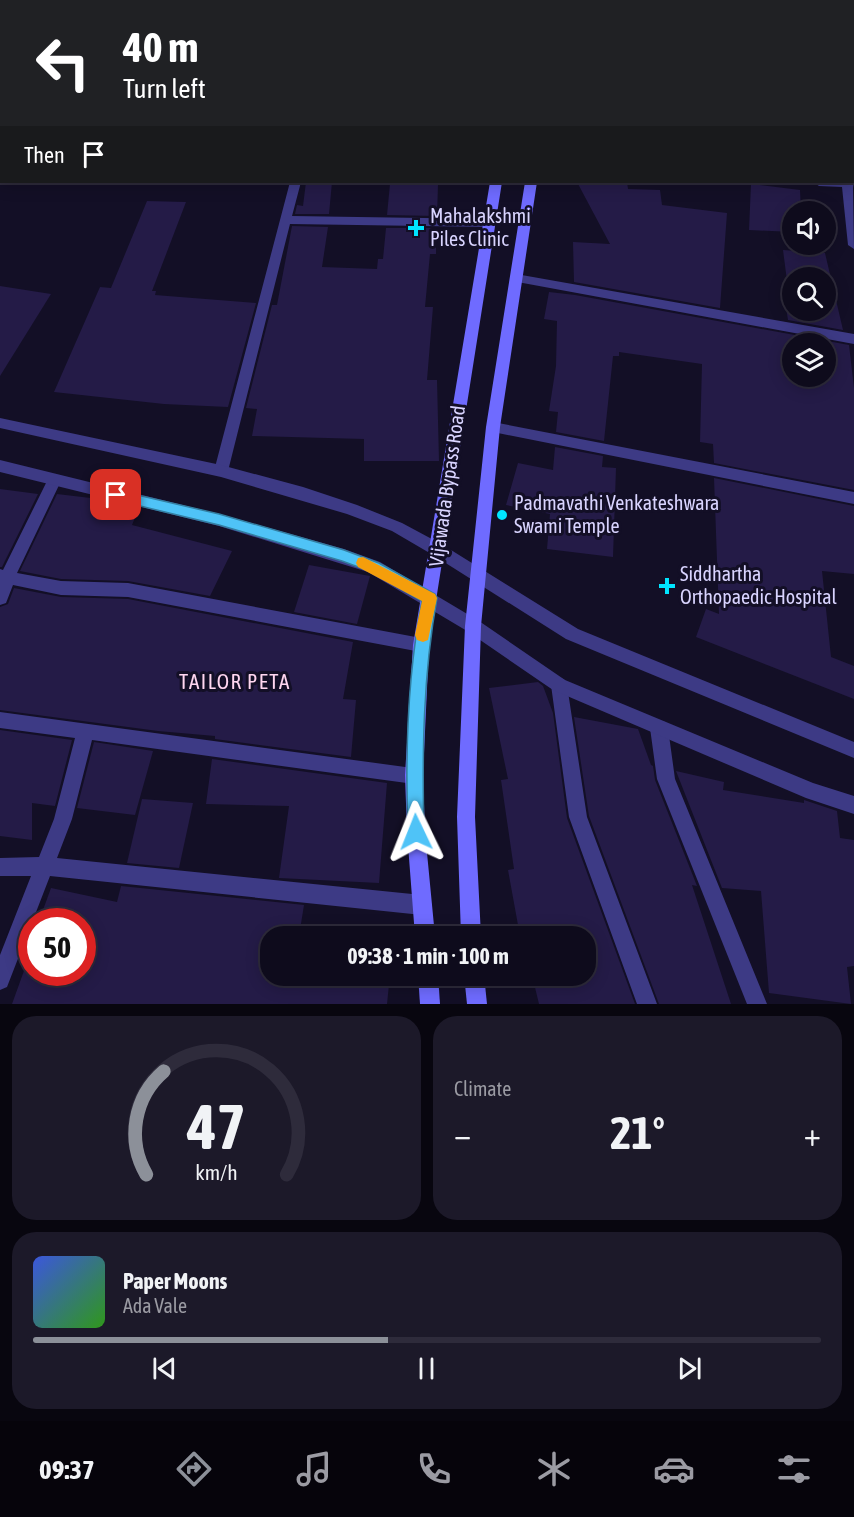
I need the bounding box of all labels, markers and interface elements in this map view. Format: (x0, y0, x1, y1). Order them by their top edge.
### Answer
text: 40 m (123, 23, 198, 71)
icon: left (24, 24, 102, 102)
text: Turn left (123, 73, 206, 104)
icon: arrive (77, 138, 110, 171)
text: Then (24, 142, 65, 168)
map controls (782, 201, 836, 387)
button: sound (782, 201, 836, 255)
place label: Mahalakshmi Piles Clinic (430, 204, 531, 250)
marker: Mahalakshmi Piles Clinic (407, 219, 425, 237)
button: search (782, 267, 836, 321)
button: layers (782, 333, 836, 387)
street label: Vijawada Bypass Road (424, 404, 469, 568)
pin (90, 469, 141, 520)
icon: arrive (99, 478, 132, 511)
place label: Padmavathi Venkateshwara Swami Temple (514, 491, 719, 537)
marker: Padmavathi Venkateshwara Swami Temple (495, 508, 509, 522)
place label: Siddhartha Orthopaedic Hospital (680, 562, 837, 608)
marker: Siddhartha Orthopaedic Hospital (658, 577, 676, 595)
district label: TAILOR PETA (179, 669, 291, 693)
position arrow (384, 800, 448, 864)
speed limit sign: 50 (18, 908, 96, 986)
text: 09:38 · 1 min · 100 m (347, 943, 509, 969)
text: Climate (454, 1077, 511, 1100)
text: 47 (186, 1091, 246, 1162)
text: 21° (610, 1107, 665, 1159)
text: − (454, 1115, 471, 1153)
text: + (804, 1115, 821, 1153)
text: km/h (195, 1160, 238, 1185)
text: Paper Moons (123, 1268, 227, 1294)
text: Ada Vale (123, 1294, 187, 1317)
icon: previous (148, 1352, 181, 1385)
icon: pause (410, 1352, 443, 1385)
icon: next (673, 1352, 706, 1385)
icon: directions (173, 1448, 215, 1490)
icon: music (293, 1448, 335, 1490)
icon: phone (413, 1448, 455, 1490)
icon: climate (533, 1448, 575, 1490)
icon: car (653, 1448, 695, 1490)
icon: filters (773, 1448, 815, 1490)
text: 09:37 (39, 1454, 95, 1485)

